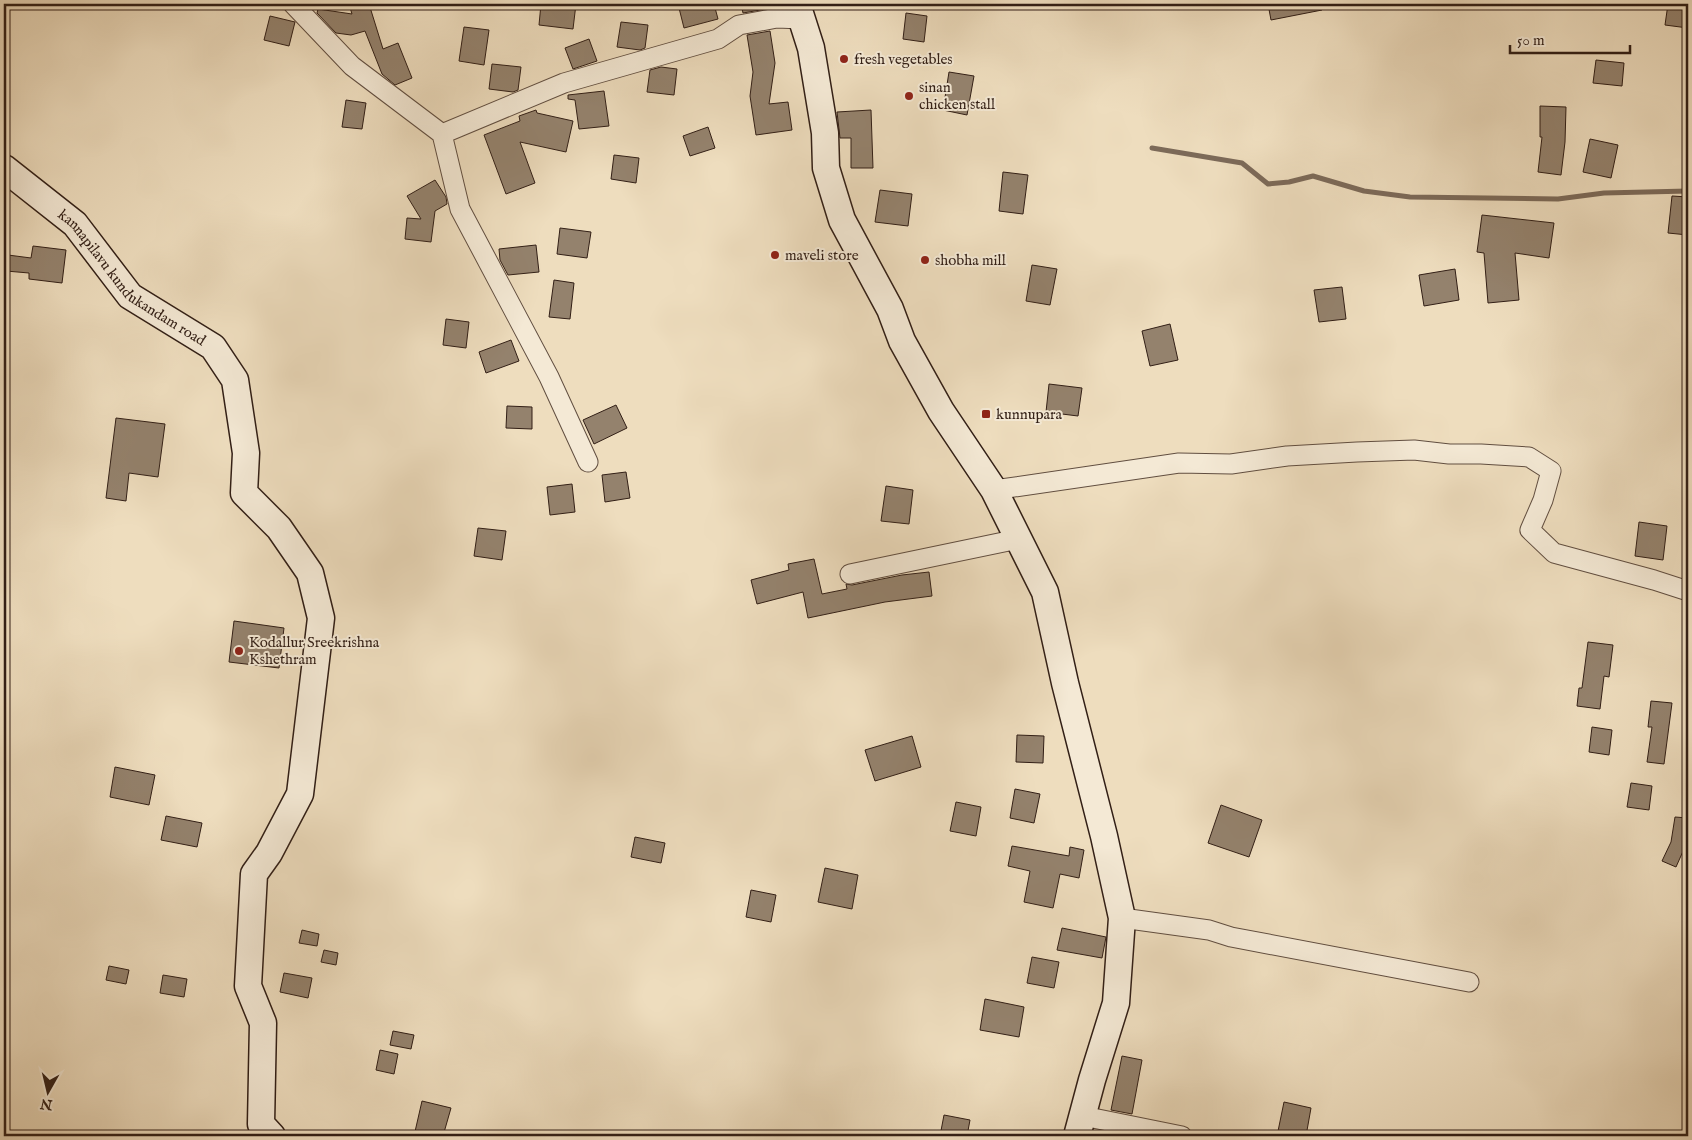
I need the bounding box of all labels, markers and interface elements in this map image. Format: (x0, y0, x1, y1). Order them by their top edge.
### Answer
scale bar (1510, 22, 1630, 54)
text: 50 m (1517, 31, 1545, 50)
place label: fresh vegetables (854, 50, 953, 69)
marker: fresh vegetables (838, 53, 850, 65)
place label: sinan chicken stall (919, 78, 996, 114)
marker: sinan chicken stall (903, 90, 915, 102)
street label: kannapilavu kundukandam road (54, 205, 210, 350)
place label: maveli store (785, 246, 859, 265)
marker: maveli store (769, 249, 781, 261)
place label: shobha mill (935, 251, 1007, 270)
marker: shobha mill (919, 254, 931, 266)
place label: kunnupara (996, 405, 1063, 424)
marker: kunnupara (980, 408, 992, 420)
place label: Kodallur Sreekrishna Kshethram (249, 633, 380, 669)
marker: Kodallur Sreekrishna Kshethram (233, 645, 245, 657)
north arrow (22, 1068, 72, 1118)
text: N (39, 1094, 55, 1114)

